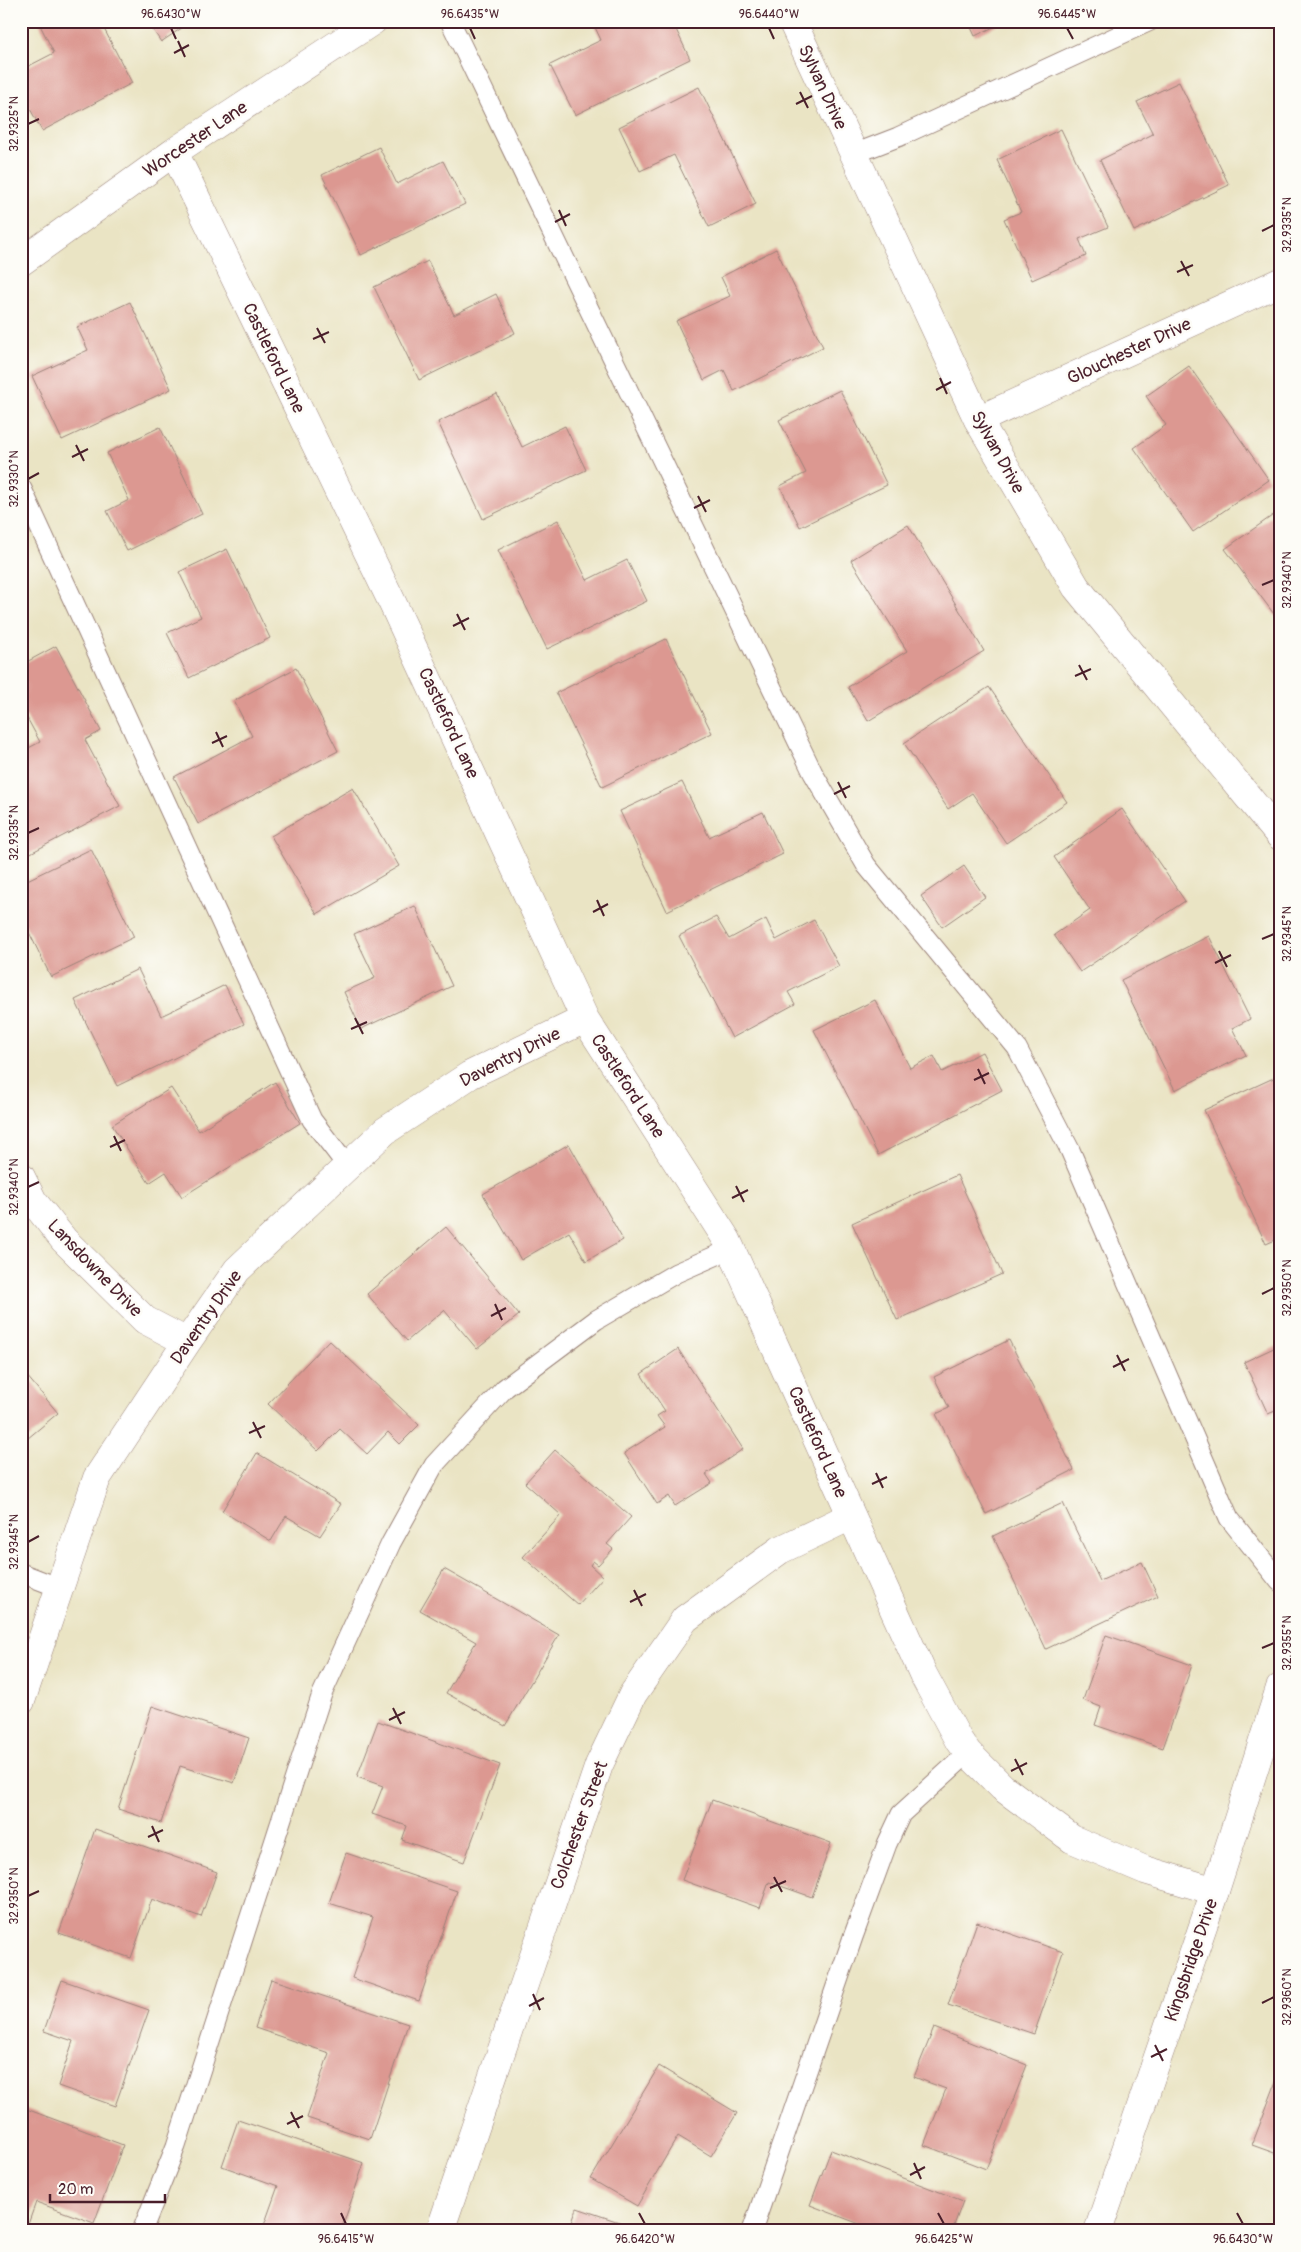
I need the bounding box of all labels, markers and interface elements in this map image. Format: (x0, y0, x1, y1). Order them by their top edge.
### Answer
text: 96.6430°W (141, 7, 201, 22)
text: 96.6435°W (441, 7, 499, 22)
text: 96.6440°W (739, 7, 799, 22)
text: 96.6445°W (1038, 7, 1096, 22)
street label: Sylvan Drive (793, 41, 852, 133)
text: 32.9325°N (7, 96, 22, 152)
street label: Worcester Lane (139, 96, 252, 183)
text: 32.9335°N (1280, 197, 1295, 253)
street label: Castleford Lane (237, 299, 310, 417)
street label: Glouchester Drive (1064, 313, 1195, 390)
street label: Sylvan Drive (965, 407, 1030, 498)
text: 32.9330°N (7, 450, 22, 508)
text: 32.9340°N (1280, 551, 1295, 609)
street label: Castleford Lane (413, 664, 484, 782)
text: 32.9335°N (7, 805, 22, 861)
text: 32.9345°N (1280, 906, 1295, 962)
street label: Daventry Drive (456, 1022, 565, 1093)
street label: Castleford Lane (585, 1030, 670, 1143)
text: 32.9340°N (7, 1158, 22, 1216)
street label: Lansdowne Drive (42, 1215, 147, 1322)
text: 32.9350°N (1280, 1260, 1295, 1316)
street label: Daventry Drive (165, 1266, 247, 1369)
street label: Castleford Lane (783, 1383, 852, 1502)
text: 32.9345°N (7, 1514, 22, 1570)
text: 32.9355°N (1280, 1615, 1295, 1671)
street label: Colchester Street (546, 1757, 614, 1892)
text: 32.9350°N (7, 1868, 22, 1924)
street label: Kingsbridge Drive (1160, 1896, 1223, 2025)
text: 32.9360°N (1280, 1968, 1295, 2026)
scale bar (50, 2172, 165, 2204)
text: 20 m (58, 2180, 93, 2199)
text: 96.6415°W (318, 2232, 374, 2247)
text: 96.6420°W (615, 2232, 675, 2247)
text: 96.6425°W (915, 2232, 973, 2247)
text: 96.6430°W (1213, 2232, 1273, 2247)

